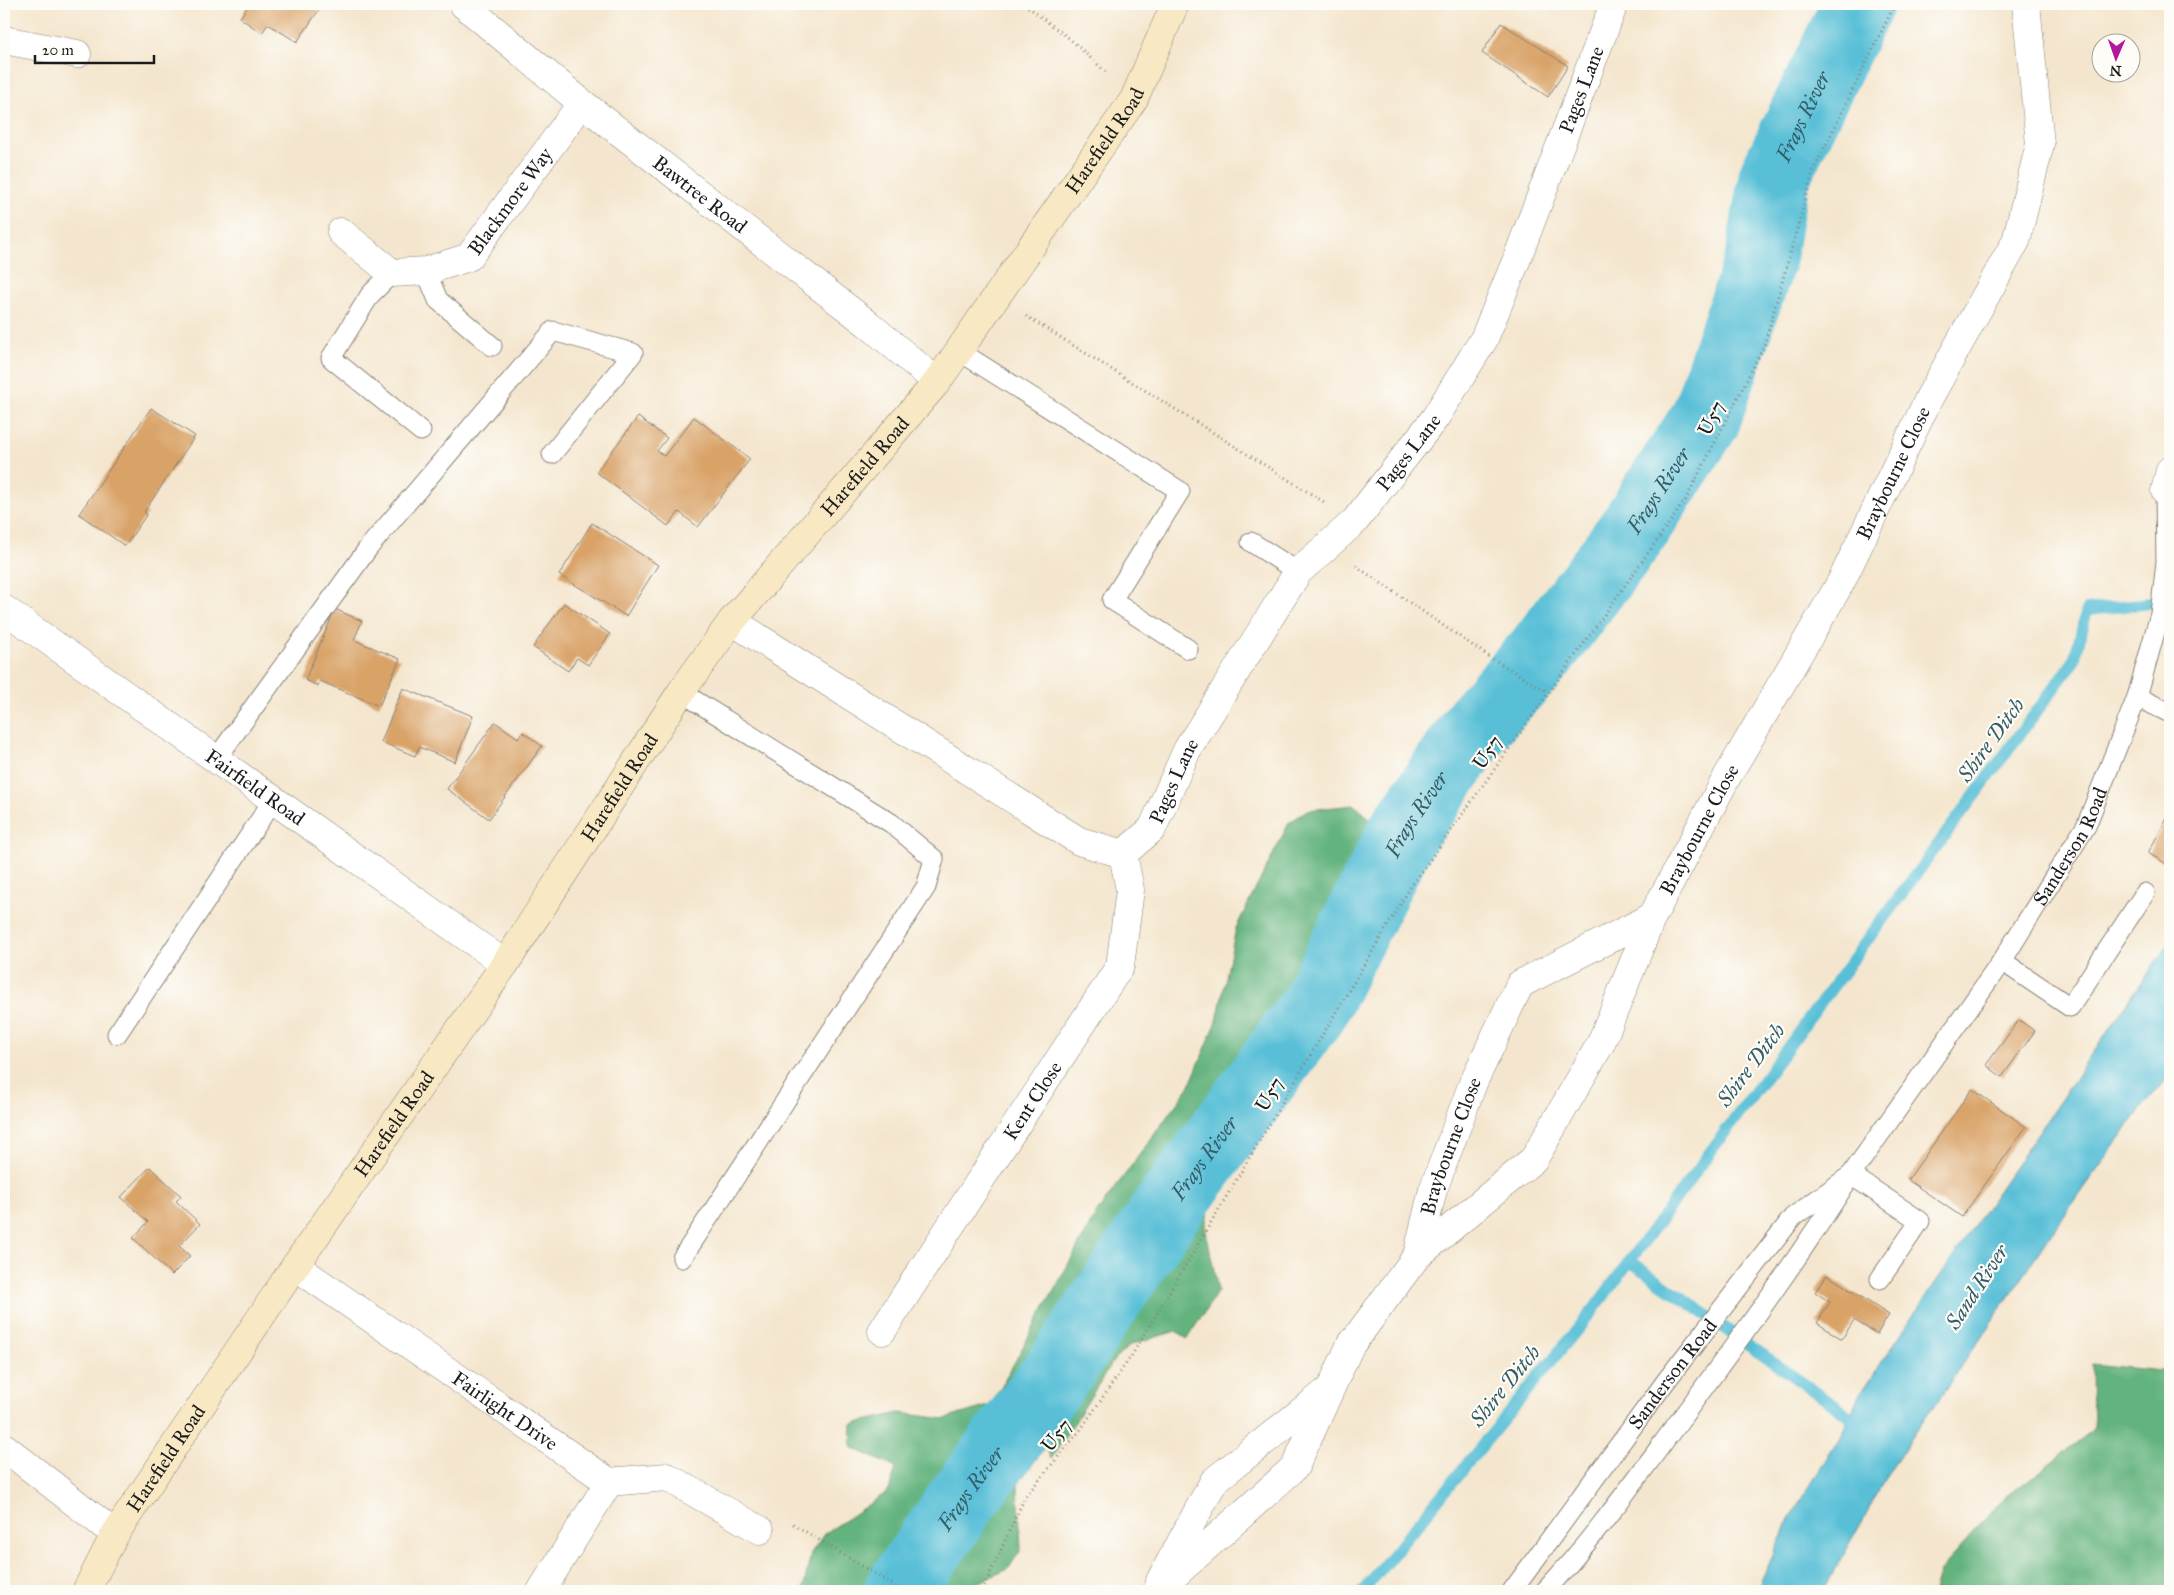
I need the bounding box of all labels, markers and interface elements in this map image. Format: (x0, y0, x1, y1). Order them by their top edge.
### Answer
scale bar (35, 32, 154, 64)
north arrow (2092, 32, 2142, 82)
text: 20 m (42, 41, 74, 59)
street label: Pages Lane (1554, 43, 1609, 137)
text: N (2109, 62, 2122, 79)
water label: Frays River (1770, 66, 1837, 167)
street label: Harefield Road (1060, 84, 1149, 198)
street label: Blackmore Way (463, 142, 558, 260)
street label: Bawtree Road (648, 150, 752, 238)
street label: U57 (1692, 397, 1730, 439)
street label: Braybourne Close (1851, 403, 1935, 543)
street label: Pages Lane (1371, 409, 1446, 496)
street label: Harefield Road (815, 411, 914, 521)
water label: Frays River (1621, 442, 1697, 539)
water label: Shire Ditch (1951, 693, 2030, 788)
street label: Harefield Road (576, 729, 663, 846)
street label: U57 (1467, 730, 1507, 774)
street label: Pages Lane (1144, 734, 1203, 827)
street label: Fairfield Road (201, 744, 310, 830)
street label: Braybourne Close (1654, 760, 1744, 899)
water label: Frays River (1379, 765, 1455, 863)
street label: Sanderson Road (2028, 784, 2112, 910)
water label: Shire Ditch (1711, 1018, 1791, 1113)
street label: Kent Close (998, 1057, 1067, 1145)
street label: Harefield Road (349, 1066, 439, 1181)
street label: U57 (1250, 1072, 1288, 1116)
street label: Braybourne Close (1415, 1073, 1486, 1217)
water label: Frays River (1165, 1110, 1244, 1206)
water label: Sand River (1939, 1239, 2015, 1335)
street label: Sanderson Road (1623, 1314, 1722, 1434)
water label: Shire Ditch (1464, 1340, 1546, 1433)
street label: Fairlight Drive (448, 1366, 563, 1455)
street label: Harefield Road (121, 1400, 210, 1516)
street label: U57 (1035, 1414, 1077, 1456)
water label: Frays River (931, 1441, 1011, 1537)

